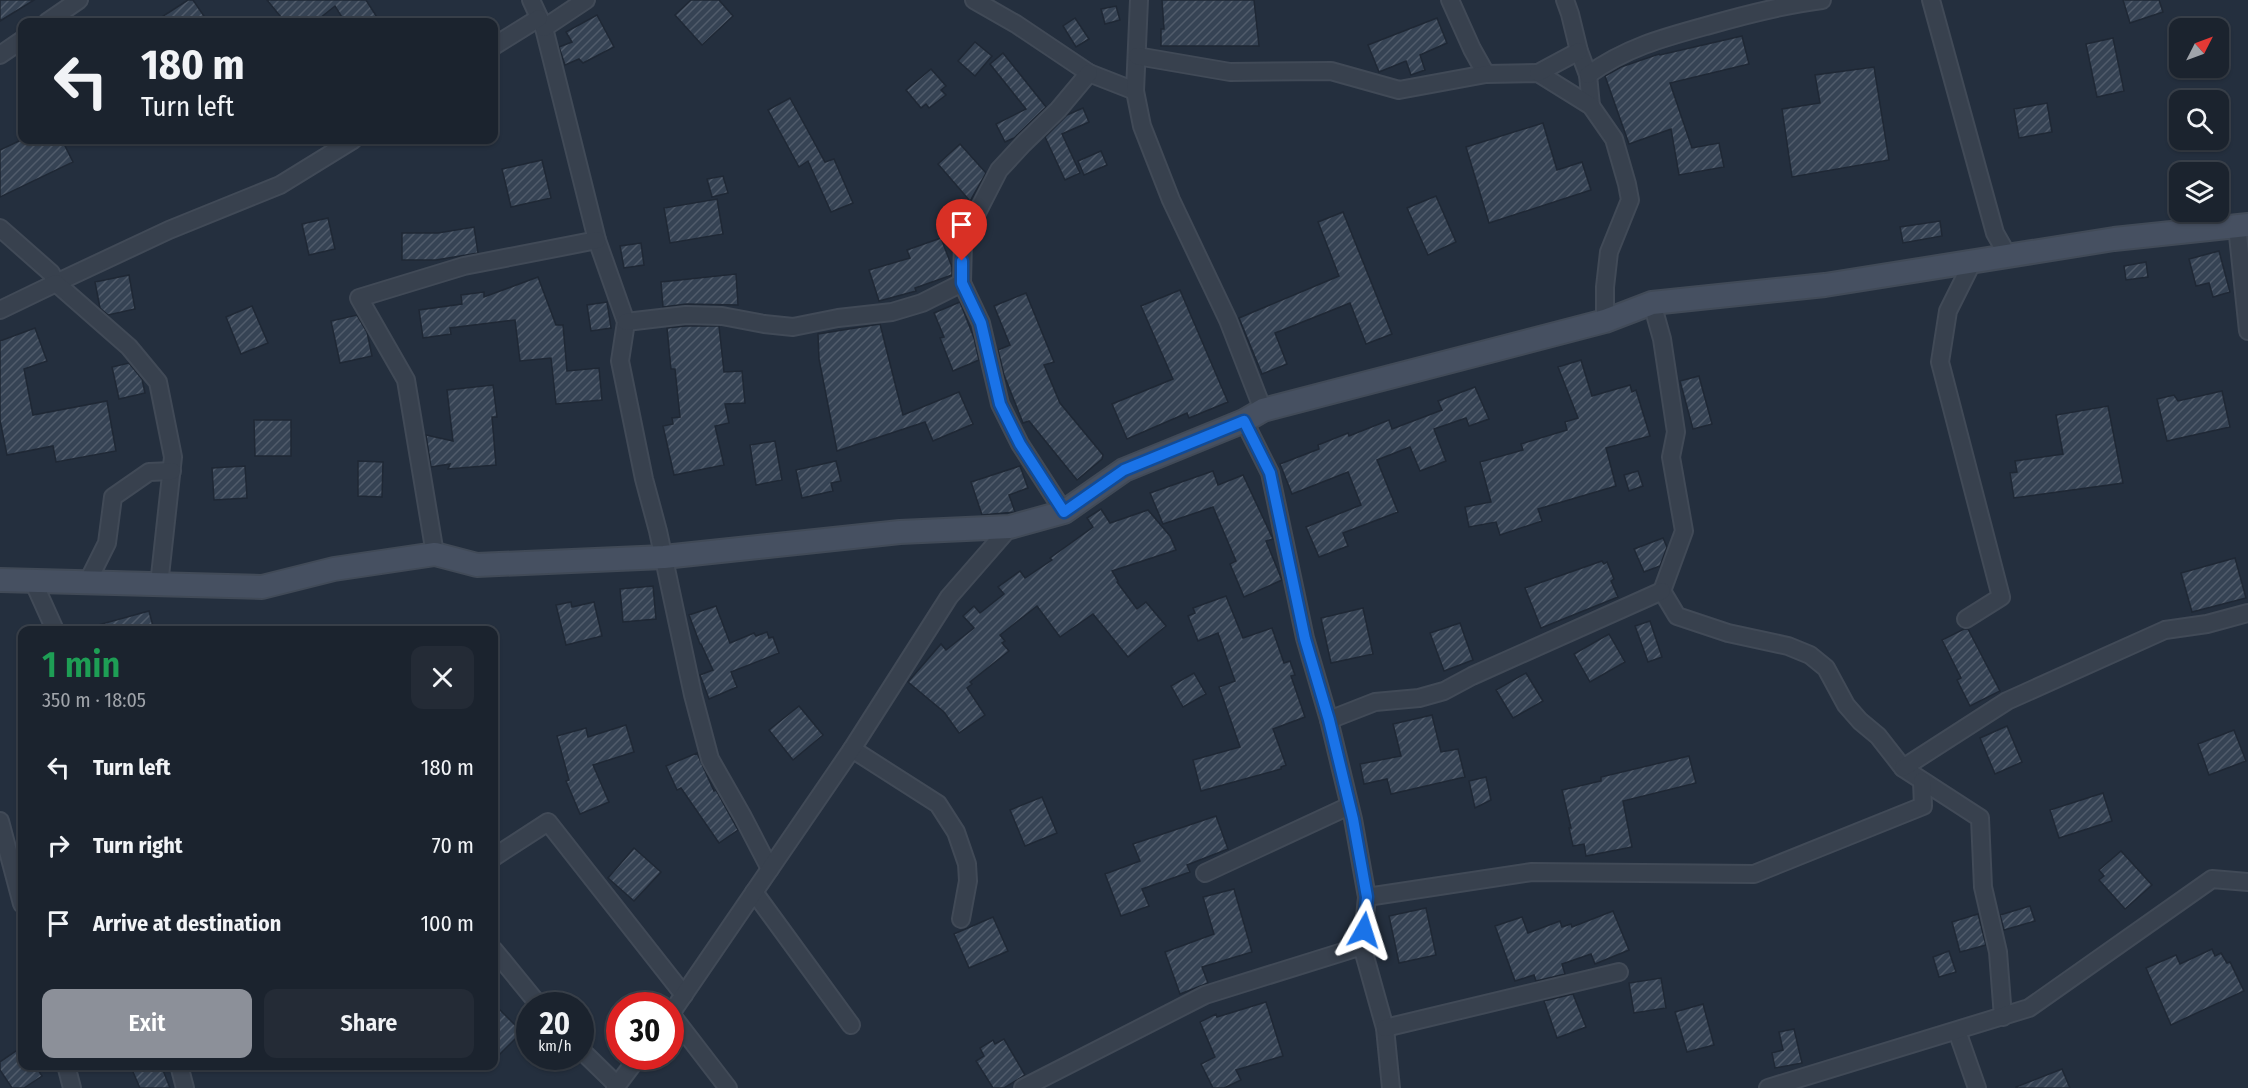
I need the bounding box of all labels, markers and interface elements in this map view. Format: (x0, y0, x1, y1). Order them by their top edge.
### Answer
north arrow (2169, 18, 2229, 78)
map controls (2169, 18, 2229, 222)
text: 180 m (141, 40, 245, 90)
icon: left (42, 42, 120, 120)
button: search (2169, 90, 2229, 150)
text: Turn left (141, 91, 234, 123)
button: layers (2169, 162, 2229, 222)
pin (936, 199, 987, 261)
icon: arrive (945, 208, 978, 241)
text: 1 min (42, 643, 120, 687)
button: close (411, 646, 474, 709)
text: 350 m · 18:05 (42, 688, 146, 712)
icon: left (42, 751, 75, 784)
text: Turn left (93, 754, 171, 781)
text: 180 m (421, 754, 474, 781)
icon: right (42, 829, 75, 862)
text: Turn right (93, 832, 182, 859)
text: 70 m (432, 832, 474, 859)
position arrow (1332, 898, 1396, 962)
icon: arrive (42, 907, 75, 940)
text: Arrive at destination (93, 910, 281, 937)
text: 100 m (420, 910, 474, 937)
button: Exit (42, 989, 252, 1058)
button: Share (264, 989, 474, 1058)
speed limit sign: 30 (606, 992, 684, 1070)
text: 20 (540, 1006, 570, 1042)
text: km/h (538, 1037, 572, 1055)

